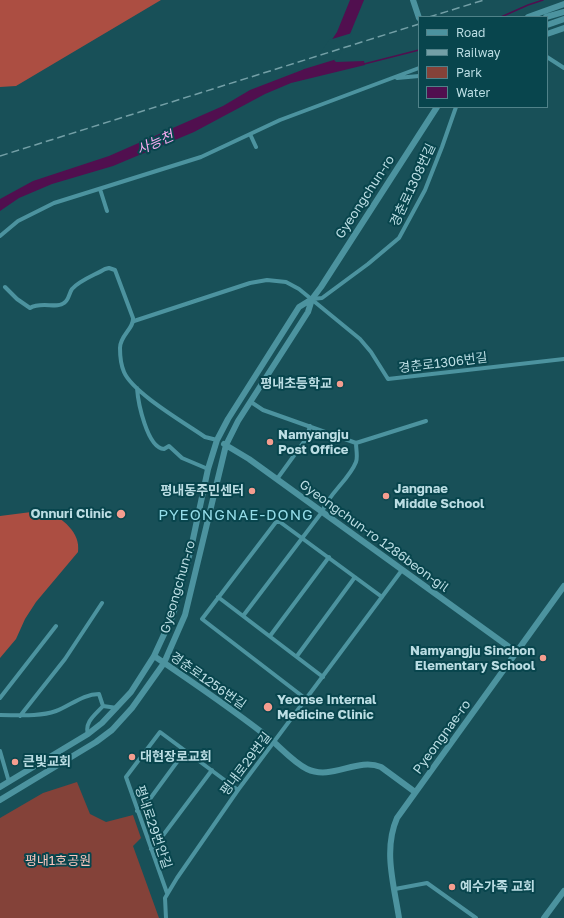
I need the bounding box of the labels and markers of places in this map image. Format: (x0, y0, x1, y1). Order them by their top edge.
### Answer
place label: 평내초등학교 (260, 376, 332, 392)
marker: 평내초등학교 (335, 379, 345, 389)
place label: Namyangju Post Office (278, 427, 349, 458)
marker: Namyangju Post Office (265, 437, 275, 447)
place label: Jangnae Middle School (394, 481, 484, 512)
place label: 평내동주민센터 (160, 483, 244, 499)
marker: 평내동주민센터 (247, 486, 257, 496)
marker: Jangnae Middle School (381, 491, 391, 501)
place label: Onnuri Clinic (31, 506, 112, 522)
marker: Onnuri Clinic (115, 508, 127, 520)
place label: Namyangju Sinchon Elementary School (410, 643, 535, 674)
marker: Namyangju Sinchon Elementary School (538, 653, 548, 663)
place label: Yeonse Internal Medicine Clinic (277, 692, 376, 723)
marker: Yeonse Internal Medicine Clinic (262, 701, 274, 713)
place label: 대현장로교회 (140, 749, 212, 765)
marker: 대현장로교회 (127, 752, 137, 762)
place label: 큰빛교회 (23, 754, 71, 770)
marker: 큰빛교회 (10, 757, 20, 767)
place label: 예수가족 교회 (460, 879, 535, 895)
marker: 예수가족 교회 (447, 882, 457, 892)

